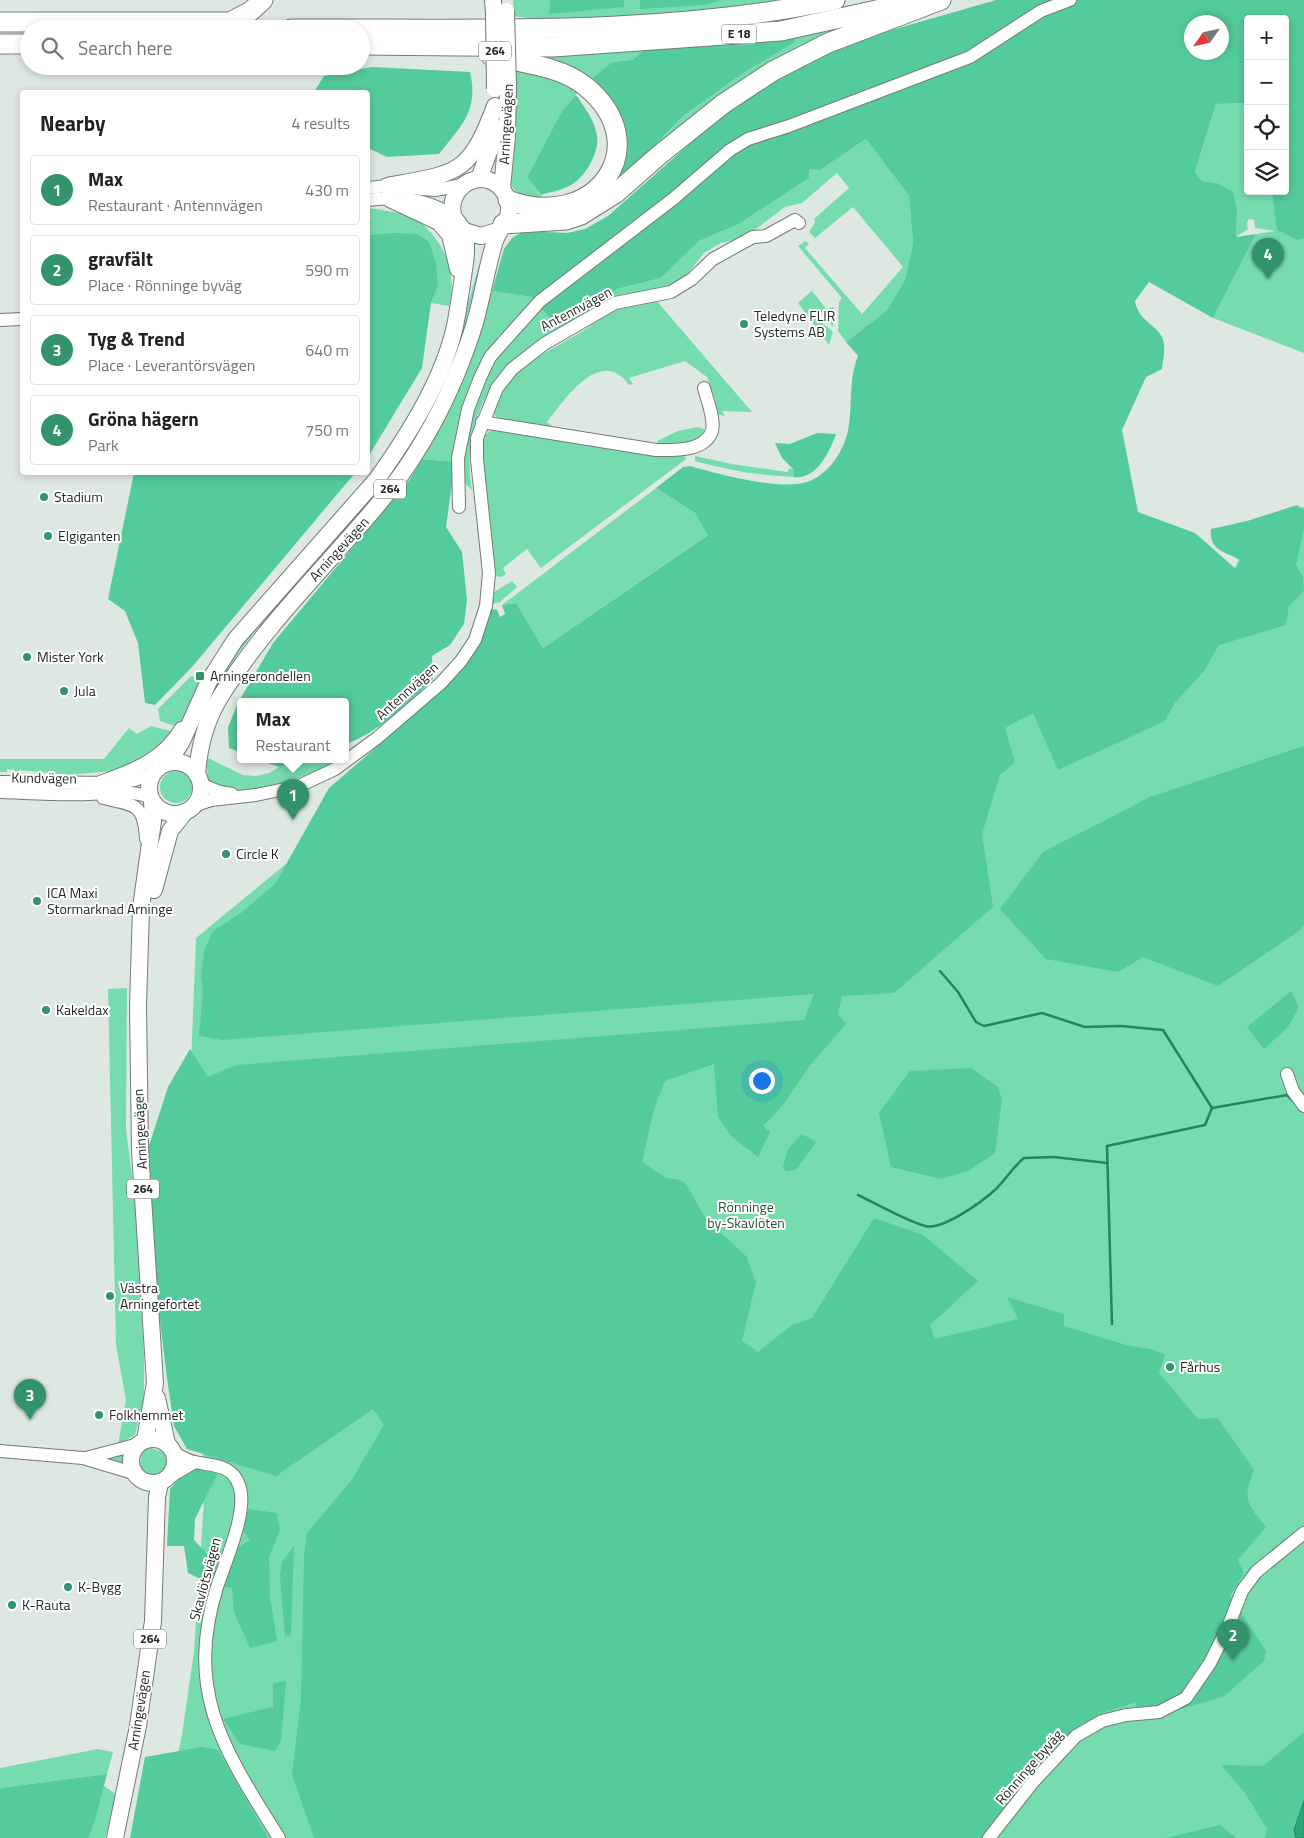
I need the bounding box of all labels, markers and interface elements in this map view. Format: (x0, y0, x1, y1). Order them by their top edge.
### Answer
north arrow (1184, 15, 1229, 60)
map controls (1244, 15, 1289, 195)
button: + (1244, 15, 1289, 60)
search box (20, 20, 370, 75)
road number: E 18 (722, 24, 756, 44)
text: Search here (78, 33, 172, 62)
icon: search (38, 34, 66, 62)
road number: 264 (479, 41, 511, 60)
button: − (1244, 60, 1289, 105)
street label: Arningevägen (493, 83, 518, 165)
button: locate (1244, 105, 1289, 150)
text: Nearby (40, 107, 105, 139)
text: 4 results (291, 111, 350, 135)
button: layers (1244, 150, 1289, 195)
text: Max (88, 164, 123, 193)
text: 1 (53, 178, 61, 202)
text: 430 m (305, 178, 349, 202)
text: Restaurant · Antennvägen (88, 193, 263, 217)
pin: 4 (1252, 238, 1284, 279)
text: gravfält (88, 244, 153, 273)
text: 2 (53, 258, 61, 282)
text: 590 m (305, 258, 349, 282)
text: Place · Rönninge byväg (88, 273, 242, 297)
street label: Antennvägen (536, 281, 615, 336)
place label: Teledyne FLIR Systems AB (754, 305, 835, 342)
marker: Teledyne FLIR Systems AB (738, 318, 750, 330)
text: Tyg & Trend (88, 324, 185, 353)
text: 3 (53, 338, 61, 362)
text: 640 m (305, 338, 349, 362)
text: Place · Leverantörsvägen (88, 353, 255, 377)
text: Gröna hägern (88, 404, 199, 433)
text: 4 (53, 418, 61, 442)
text: 750 m (305, 418, 349, 442)
text: Park (88, 433, 119, 457)
road number: 264 (374, 479, 406, 498)
place label: Stadium (54, 486, 103, 507)
marker: Stadium (38, 491, 50, 503)
street label: Arningevägen (304, 512, 373, 586)
place label: Elgiganten (58, 525, 120, 546)
marker: Elgiganten (42, 530, 54, 542)
place label: Mister York (37, 646, 104, 667)
marker: Mister York (21, 651, 33, 663)
street label: Antennvägen (371, 657, 443, 725)
place label: Arningerondellen (210, 665, 311, 686)
marker: Arningerondellen (194, 670, 206, 682)
place label: Jula (74, 680, 96, 701)
marker: Jula (58, 685, 70, 697)
popup (237, 698, 349, 763)
text: Max (255, 704, 290, 733)
text: Restaurant (255, 733, 331, 757)
street label: Kundvägen (11, 766, 77, 789)
pin: 1 (277, 779, 309, 820)
place label: Circle K (236, 843, 279, 864)
marker: Circle K (220, 848, 232, 860)
place label: ICA Maxi Stormarknad Arninge (47, 882, 172, 919)
marker: ICA Maxi Stormarknad Arninge (31, 895, 43, 907)
place label: Kakeldax (56, 999, 109, 1020)
marker: Kakeldax (40, 1004, 52, 1016)
your location (749, 1068, 775, 1094)
street label: Arningevägen (127, 1088, 152, 1170)
road number: 264 (127, 1180, 159, 1198)
park label: Rönninge by-Skavlöten (707, 1196, 785, 1233)
place label: Västra Arningefortet (120, 1277, 199, 1314)
marker: Västra Arningefortet (104, 1290, 116, 1302)
place label: Fårhus (1180, 1356, 1220, 1377)
marker: Fårhus (1164, 1361, 1176, 1373)
pin: 3 (14, 1379, 46, 1420)
place label: Folkhemmet (109, 1404, 183, 1425)
marker: Folkhemmet (93, 1409, 105, 1421)
street label: Skavlötsvägen (183, 1535, 226, 1623)
place label: K-Bygg (78, 1576, 121, 1597)
marker: K-Bygg (62, 1581, 74, 1593)
place label: K-Rauta (22, 1594, 71, 1615)
marker: K-Rauta (6, 1599, 18, 1611)
pin: 2 (1217, 1619, 1249, 1660)
road number: 264 (134, 1630, 166, 1648)
street label: Arningevägen (122, 1668, 155, 1752)
street label: Rönninge byväg (990, 1724, 1067, 1809)

